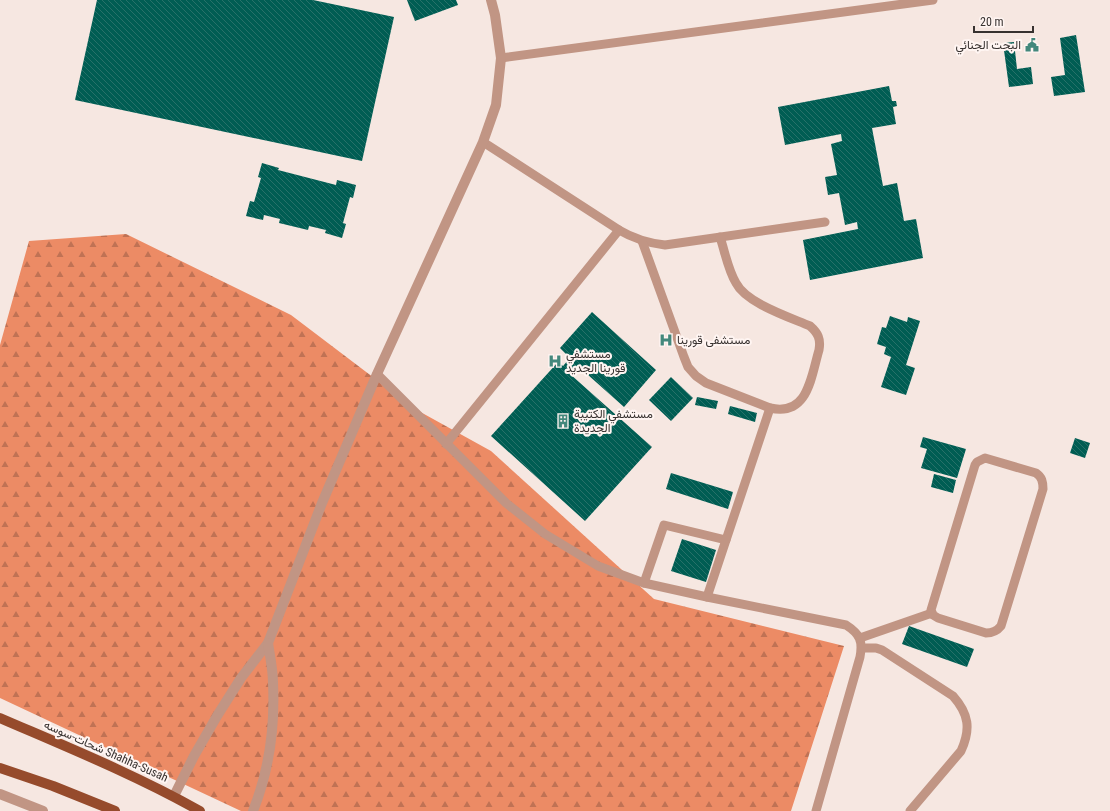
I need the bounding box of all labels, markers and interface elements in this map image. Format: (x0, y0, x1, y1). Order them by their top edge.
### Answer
scale bar (974, 8, 1033, 34)
text: 20 m (980, 15, 1004, 29)
public building icon: البحت الجنائي (1024, 37, 1040, 53)
place label: البحت الجنائي (955, 38, 1021, 55)
hospital icon: مستشفى قورينا (658, 332, 674, 348)
place label: مستشفى قورينا (677, 333, 750, 348)
place label: مستشفي قورينا الجديد (566, 347, 626, 376)
hospital icon: مستشفي قورينا الجديد (547, 353, 563, 369)
place label: مستشفي الكتيبة الجديدة (574, 407, 653, 435)
building icon: مستشفي الكتيبة الجديدة (555, 413, 571, 429)
street label: شحات-سوسه Shahha-Susah (41, 717, 171, 786)

